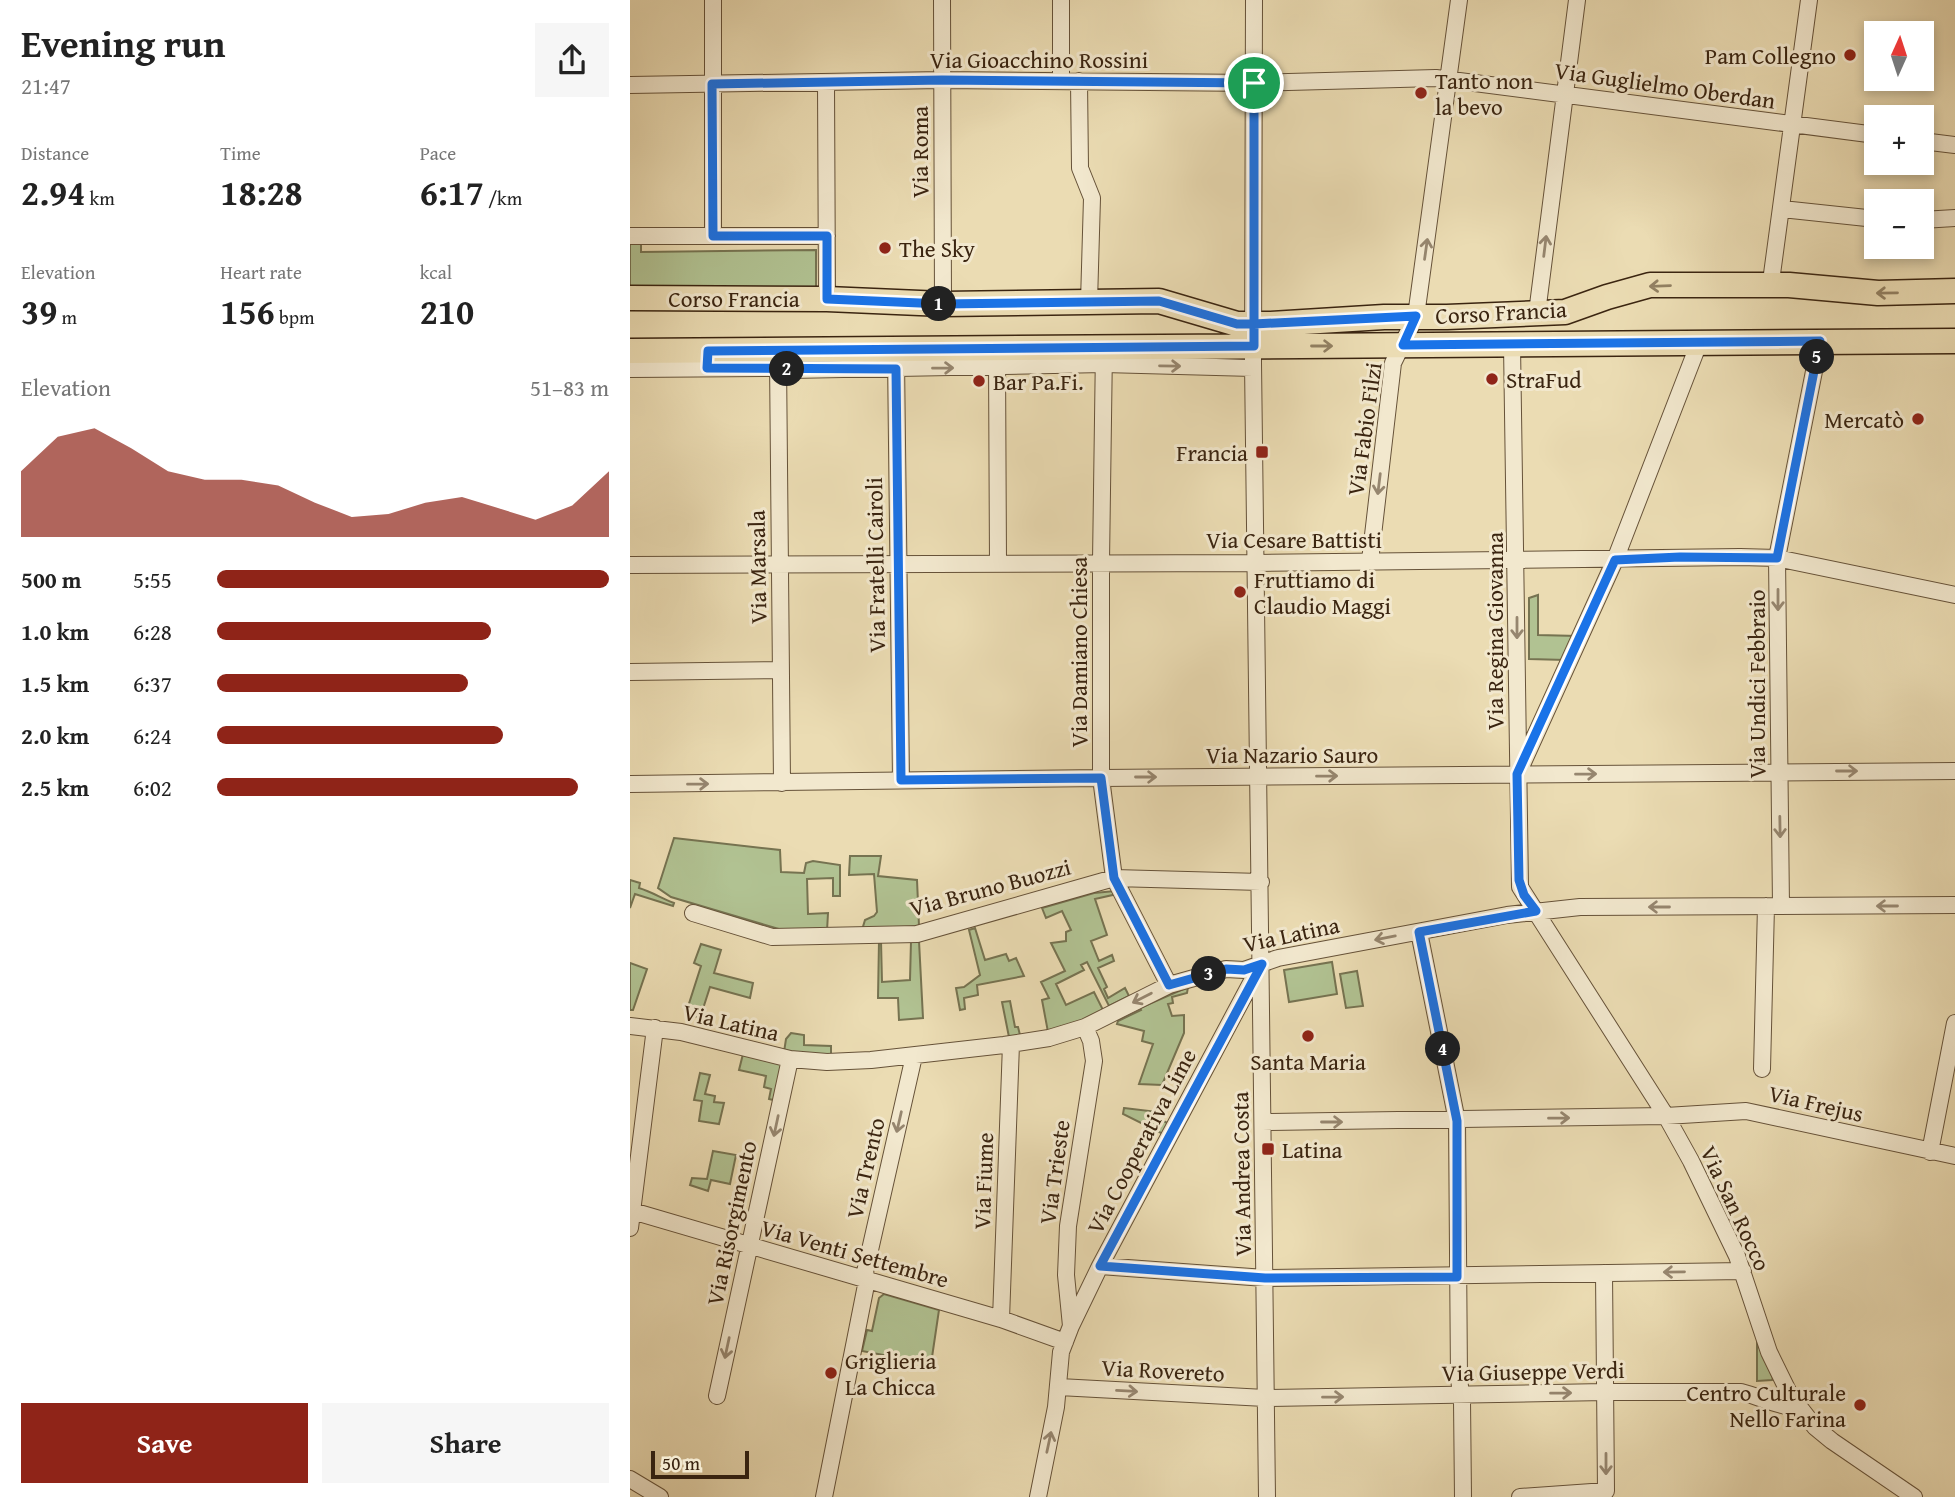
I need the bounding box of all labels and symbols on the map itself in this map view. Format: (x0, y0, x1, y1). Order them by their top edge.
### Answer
north arrow (1864, 21, 1934, 91)
place label: Pam Collegno (1705, 39, 1836, 72)
street label: Via Gioacchino Rossini (930, 43, 1148, 76)
marker: Pam Collegno (1842, 47, 1858, 63)
pin (1224, 53, 1284, 113)
street label: Via Guglielmo Oberdan (1552, 53, 1778, 117)
place label: Tanto non la bevo (1435, 64, 1533, 123)
marker: Tanto non la bevo (1413, 85, 1429, 101)
street label: Via Roma (903, 106, 936, 198)
place label: The Sky (899, 232, 976, 265)
one-way arrow (1539, 235, 1552, 258)
one-way arrow (1419, 238, 1432, 261)
marker: The Sky (877, 240, 893, 256)
one-way arrow (1649, 279, 1672, 293)
street label: Corso Francia (668, 282, 800, 315)
pin: 1 (922, 286, 956, 322)
one-way arrow (1876, 286, 1899, 300)
street label: Corso Francia (1435, 292, 1568, 332)
one-way arrow (1310, 339, 1333, 353)
pin: 5 (1800, 340, 1834, 374)
pin: 2 (770, 352, 804, 386)
one-way arrow (1159, 359, 1182, 373)
street label: Via Fabio Filzi (1338, 360, 1390, 498)
one-way arrow (931, 361, 954, 375)
place label: StraFud (1506, 363, 1582, 396)
place label: Bar Pa.Fi. (993, 365, 1084, 398)
marker: StraFud (1484, 371, 1500, 387)
marker: Bar Pa.Fi. (971, 373, 987, 389)
place label: Mercatò (1824, 403, 1904, 436)
marker: Mercatò (1910, 411, 1926, 427)
place label: Francia (1176, 436, 1248, 469)
marker: Francia (1254, 444, 1270, 460)
one-way arrow (1372, 472, 1385, 494)
street label: Via Fratelli Cairoli (857, 477, 893, 653)
street label: Via Marsala (740, 510, 774, 624)
street label: Via Cesare Battisti (1206, 523, 1382, 556)
street label: Via Regina Giovanna (1478, 532, 1511, 730)
street label: Via Damiano Chiesa (1062, 556, 1095, 747)
place label: Fruttiamo di Claudio Maggi (1254, 563, 1391, 622)
marker: Fruttiamo di Claudio Maggi (1232, 584, 1248, 600)
one-way arrow (1771, 588, 1785, 611)
street label: Via Undici Febbraio (1740, 589, 1773, 779)
one-way arrow (1510, 616, 1524, 639)
street label: Via Nazario Sauro (1206, 738, 1378, 771)
one-way arrow (1836, 764, 1859, 778)
one-way arrow (1574, 767, 1597, 780)
one-way arrow (1315, 769, 1338, 783)
one-way arrow (1134, 770, 1157, 784)
one-way arrow (686, 777, 709, 791)
one-way arrow (1773, 815, 1787, 838)
street label: Via Bruno Buozzi (906, 850, 1074, 924)
one-way arrow (1876, 899, 1899, 913)
one-way arrow (1648, 900, 1671, 914)
street label: Via Latina (1240, 908, 1342, 960)
one-way arrow (1374, 932, 1397, 945)
pin: 3 (1192, 956, 1226, 992)
one-way arrow (1133, 992, 1153, 1006)
street label: Via Latina (680, 995, 783, 1049)
marker: Santa Maria (1300, 1028, 1316, 1044)
pin: 4 (1426, 1032, 1460, 1066)
street label: Via Cooperativa Lime (1078, 1043, 1204, 1239)
place label: Santa Maria (1250, 1045, 1366, 1078)
street label: Via Frejus (1765, 1076, 1867, 1130)
street label: Via Andrea Costa (1223, 1091, 1259, 1257)
one-way arrow (892, 1110, 905, 1133)
one-way arrow (1547, 1112, 1570, 1125)
one-way arrow (768, 1114, 782, 1137)
street label: Via Trento (837, 1114, 893, 1222)
one-way arrow (1320, 1115, 1343, 1129)
street label: Via Trieste (1030, 1118, 1078, 1226)
street label: Via Fiume (965, 1132, 1001, 1230)
place label: Latina (1282, 1133, 1343, 1166)
street label: Via Risorgimento (697, 1138, 765, 1308)
street label: Via San Rocco (1693, 1140, 1779, 1276)
marker: Latina (1260, 1141, 1276, 1157)
street label: Via Venti Settembre (757, 1210, 953, 1296)
one-way arrow (1663, 1265, 1686, 1279)
one-way arrow (720, 1336, 734, 1359)
place label: Griglieria La Chicca (845, 1344, 937, 1403)
street label: Via Rovereto (1100, 1350, 1226, 1390)
street label: Via Giuseppe Verdi (1441, 1353, 1625, 1389)
marker: Griglieria La Chicca (823, 1365, 839, 1381)
place label: Centro Culturale Nello Farina (1686, 1376, 1846, 1435)
one-way arrow (1116, 1384, 1139, 1397)
one-way arrow (1549, 1386, 1572, 1400)
one-way arrow (1322, 1390, 1345, 1404)
marker: Centro Culturale Nello Farina (1852, 1397, 1868, 1413)
one-way arrow (1043, 1431, 1057, 1454)
scale bar (651, 1448, 749, 1480)
one-way arrow (1599, 1452, 1613, 1475)

